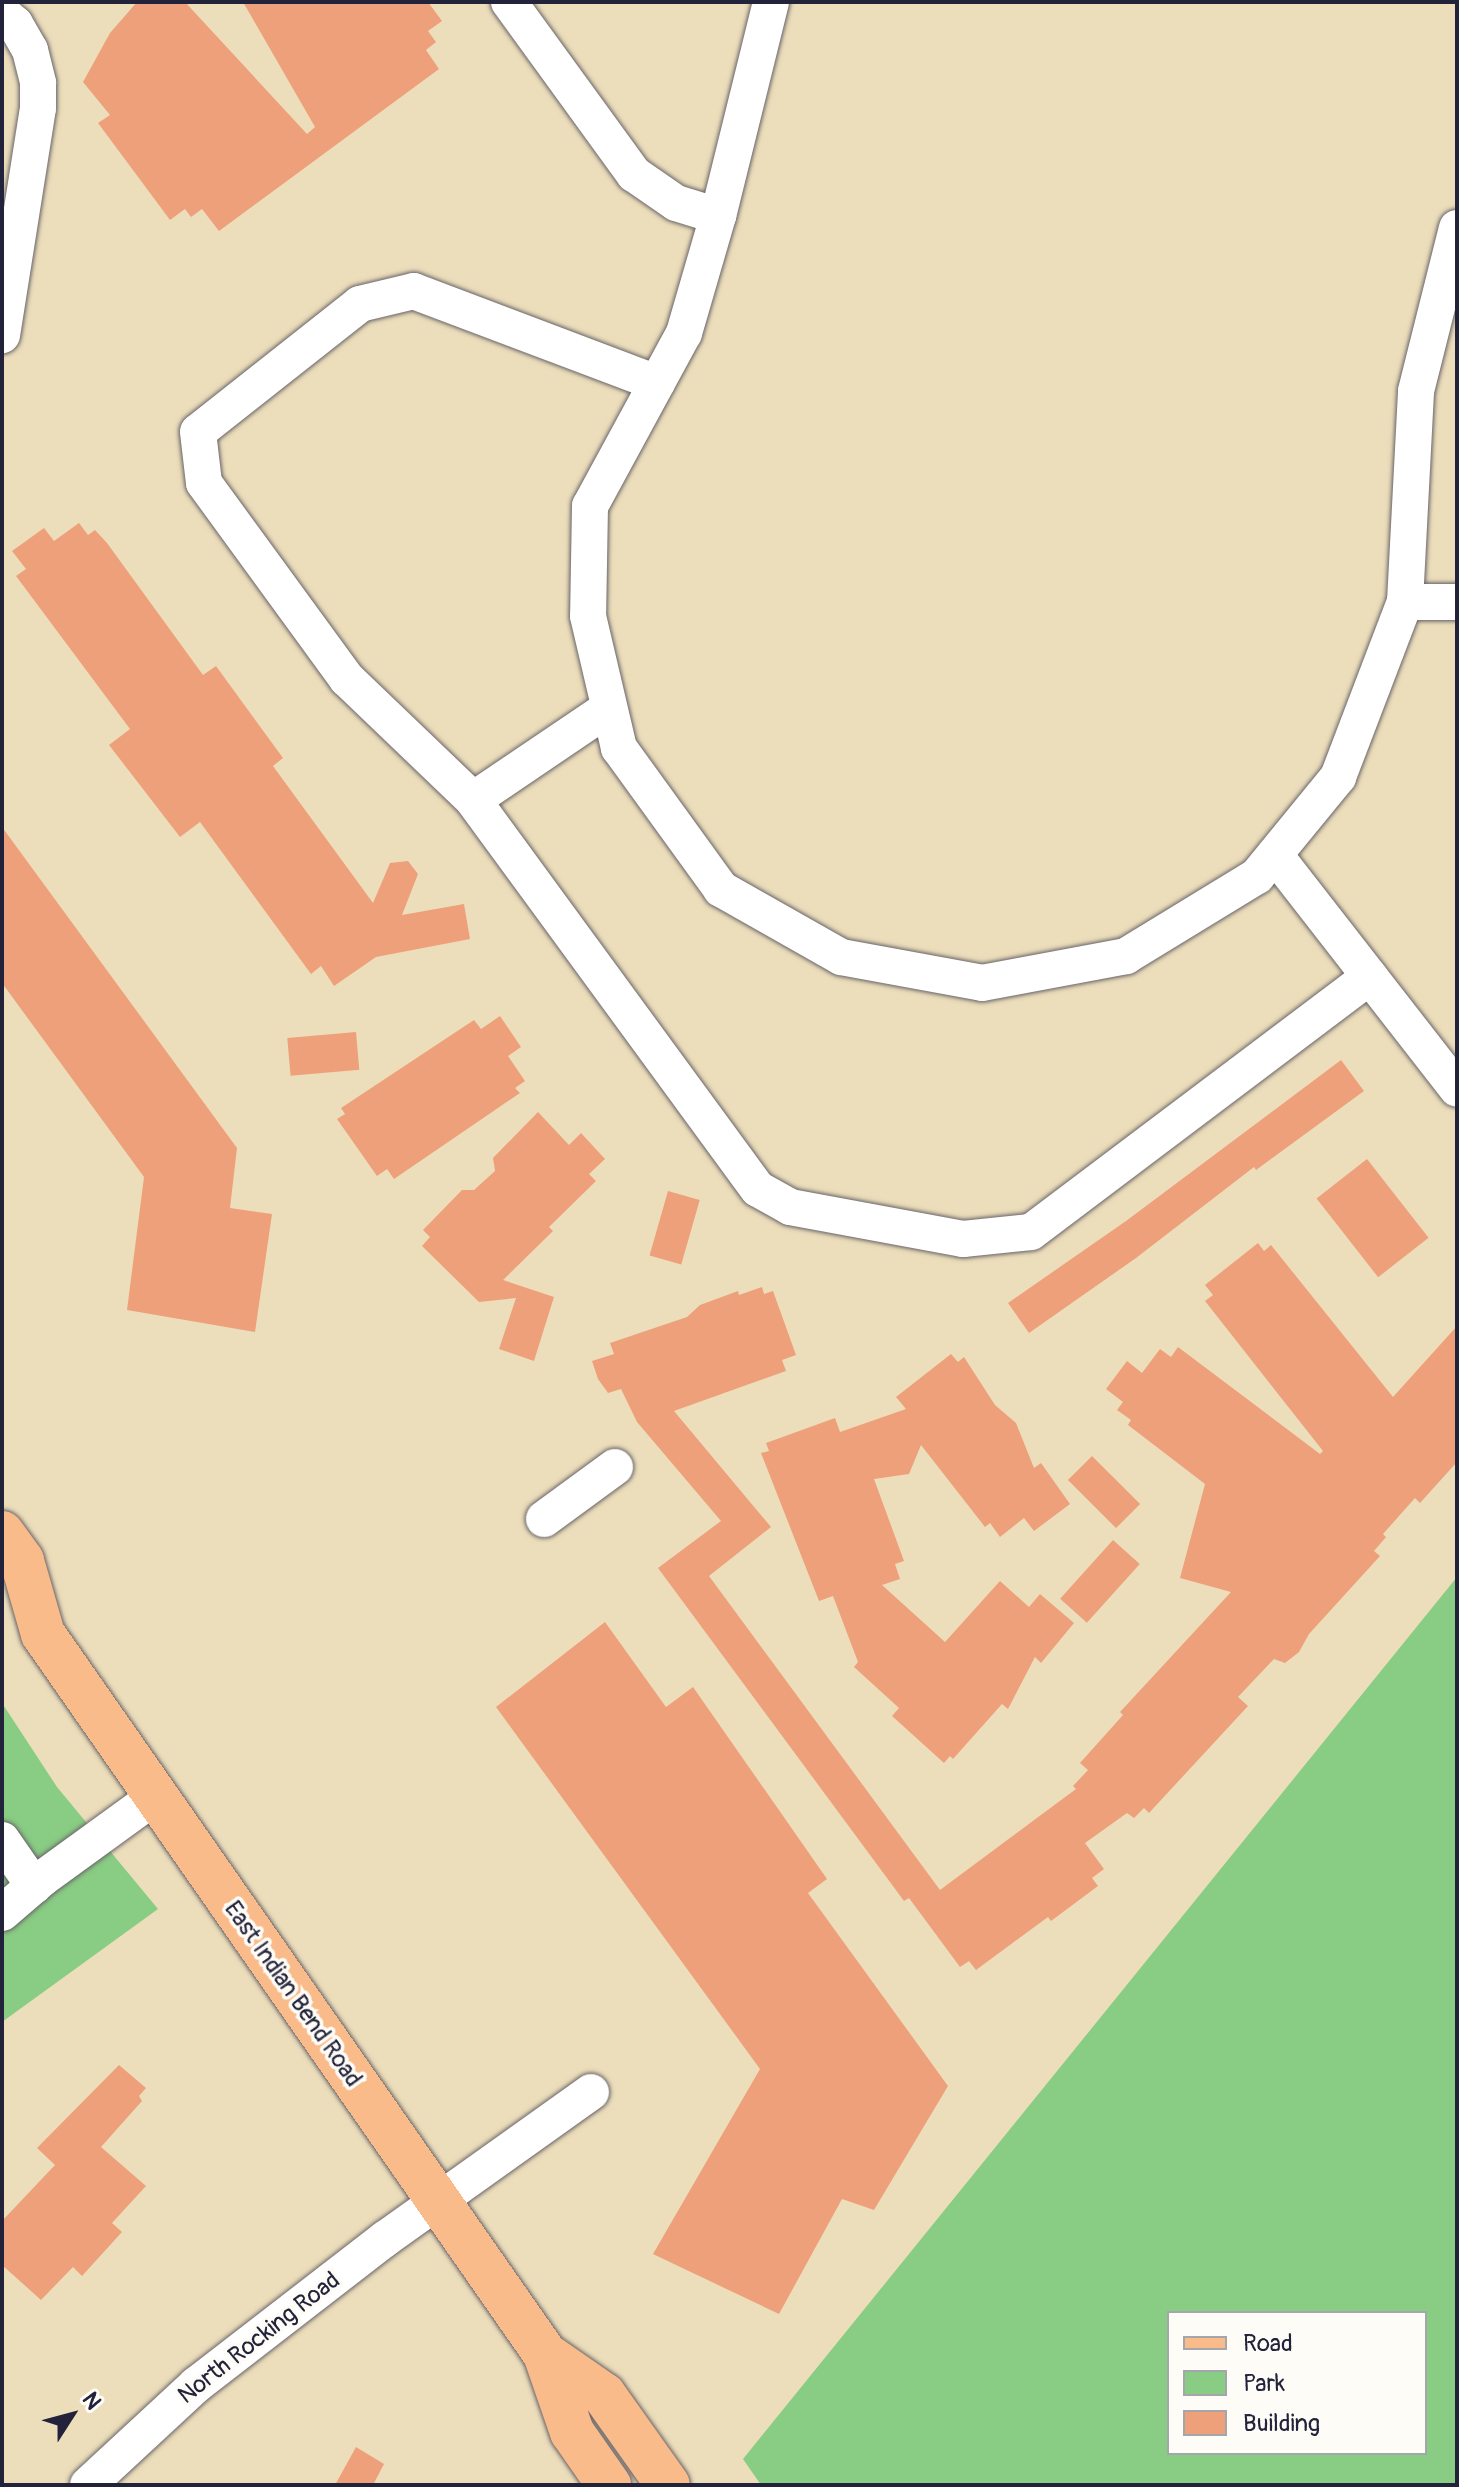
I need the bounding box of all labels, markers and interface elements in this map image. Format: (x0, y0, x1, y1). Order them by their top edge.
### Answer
street label: East Indian Bend Road (218, 1896, 368, 2092)
street label: North Rocking Road (172, 2266, 346, 2410)
legend (1167, 2311, 1427, 2455)
text: Road (1243, 2329, 1293, 2358)
text: Park (1243, 2369, 1285, 2398)
north arrow (32, 2375, 112, 2455)
text: N (76, 2387, 107, 2415)
text: Building (1243, 2409, 1320, 2438)

